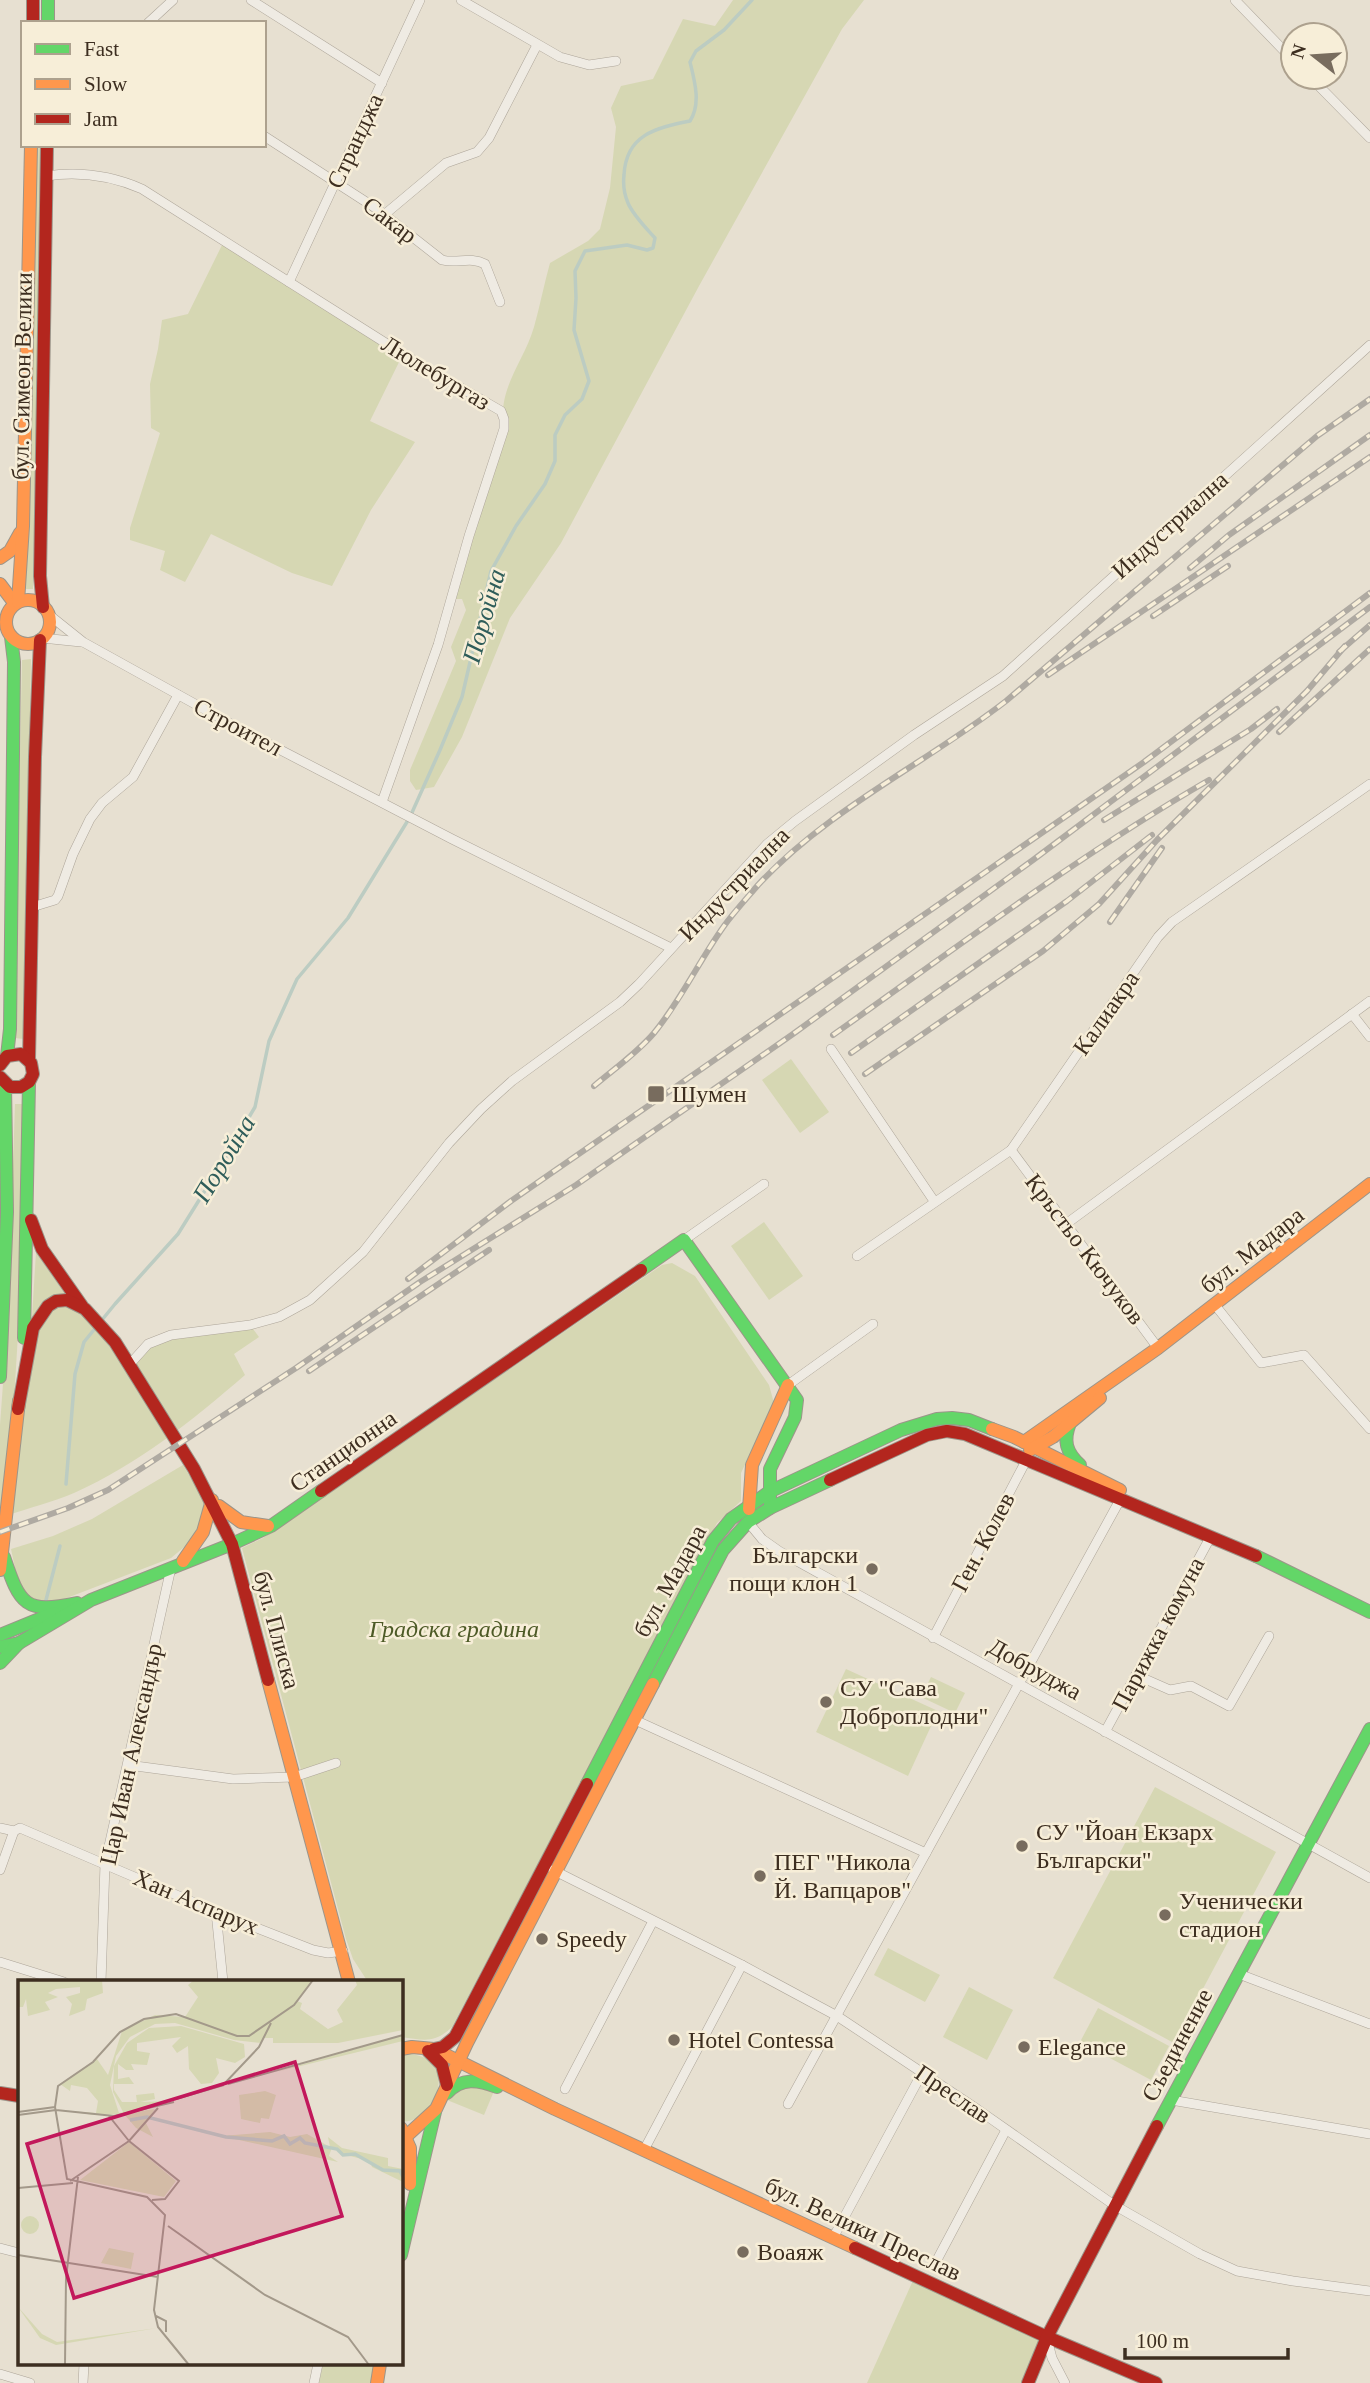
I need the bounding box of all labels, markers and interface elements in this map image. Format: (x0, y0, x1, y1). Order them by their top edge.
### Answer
legend (21, 21, 266, 147)
north arrow (1279, 21, 1349, 91)
text: Fast (84, 37, 119, 61)
text: N (1286, 41, 1310, 61)
text: Slow (84, 72, 128, 96)
street label: Странджа (322, 89, 388, 192)
text: Jam (84, 107, 118, 131)
street label: Сакар (358, 191, 422, 249)
street label: бул. Симеон Велики (7, 272, 37, 480)
street label: Люлебургаз (377, 331, 495, 415)
street label: Индустриална (1107, 466, 1234, 584)
water label: Поройна (456, 566, 511, 667)
street label: Строител (189, 693, 287, 761)
street label: Индустриална (674, 822, 795, 946)
street label: Калиакра (1068, 966, 1144, 1060)
place label: Шумен (672, 1081, 747, 1107)
marker: Шумен (646, 1084, 666, 1104)
water label: Поройна (186, 1110, 261, 1209)
street label: Кръстьо Кючуков (1020, 1169, 1150, 1329)
street label: бул. Мадара (1195, 1201, 1309, 1298)
street label: Станционна (285, 1405, 402, 1497)
street label: Ген. Колев (946, 1488, 1020, 1596)
street label: бул. Мадара (629, 1520, 712, 1641)
place label: Български пощи клон 1 (729, 1542, 858, 1596)
street label: Парижка комуна (1107, 1553, 1210, 1715)
marker: Български пощи клон 1 (864, 1561, 880, 1577)
street label: бул. Плиска (249, 1568, 305, 1692)
park label: Градска градина (368, 1616, 539, 1642)
street label: Добруджа (984, 1633, 1086, 1705)
street label: Цар Иван Александър (95, 1641, 167, 1867)
place label: СУ "Сава Доброплодни" (840, 1675, 988, 1729)
marker: СУ "Сава Доброплодни" (818, 1694, 834, 1710)
place label: СУ "Йоан Екзарх Български" (1036, 1819, 1213, 1873)
marker: СУ "Йоан Екзарх Български" (1014, 1838, 1030, 1854)
place label: ПЕГ "Никола Й. Вапцаров" (774, 1849, 911, 1903)
street label: Хан Аспарух (130, 1864, 262, 1940)
marker: ПЕГ "Никола Й. Вапцаров" (752, 1868, 768, 1884)
place label: Ученически стадион (1179, 1888, 1303, 1942)
marker: Ученически стадион (1157, 1907, 1173, 1923)
place label: Speedy (556, 1926, 627, 1952)
marker: Speedy (534, 1931, 550, 1947)
inset map (18, 1980, 402, 2366)
street label: Съединение (1136, 1984, 1218, 2106)
place label: Hotel Contessa (688, 2027, 834, 2053)
marker: Hotel Contessa (666, 2032, 682, 2048)
place label: Elegance (1038, 2034, 1126, 2060)
marker: Elegance (1016, 2039, 1032, 2055)
street label: Преслав (910, 2059, 996, 2129)
street label: бул. Велики Преслав (761, 2172, 965, 2286)
place label: Воаяж (757, 2239, 824, 2265)
marker: Воаяж (735, 2244, 751, 2260)
scale bar (1125, 2316, 1288, 2360)
text: 100 m (1136, 2329, 1189, 2353)

